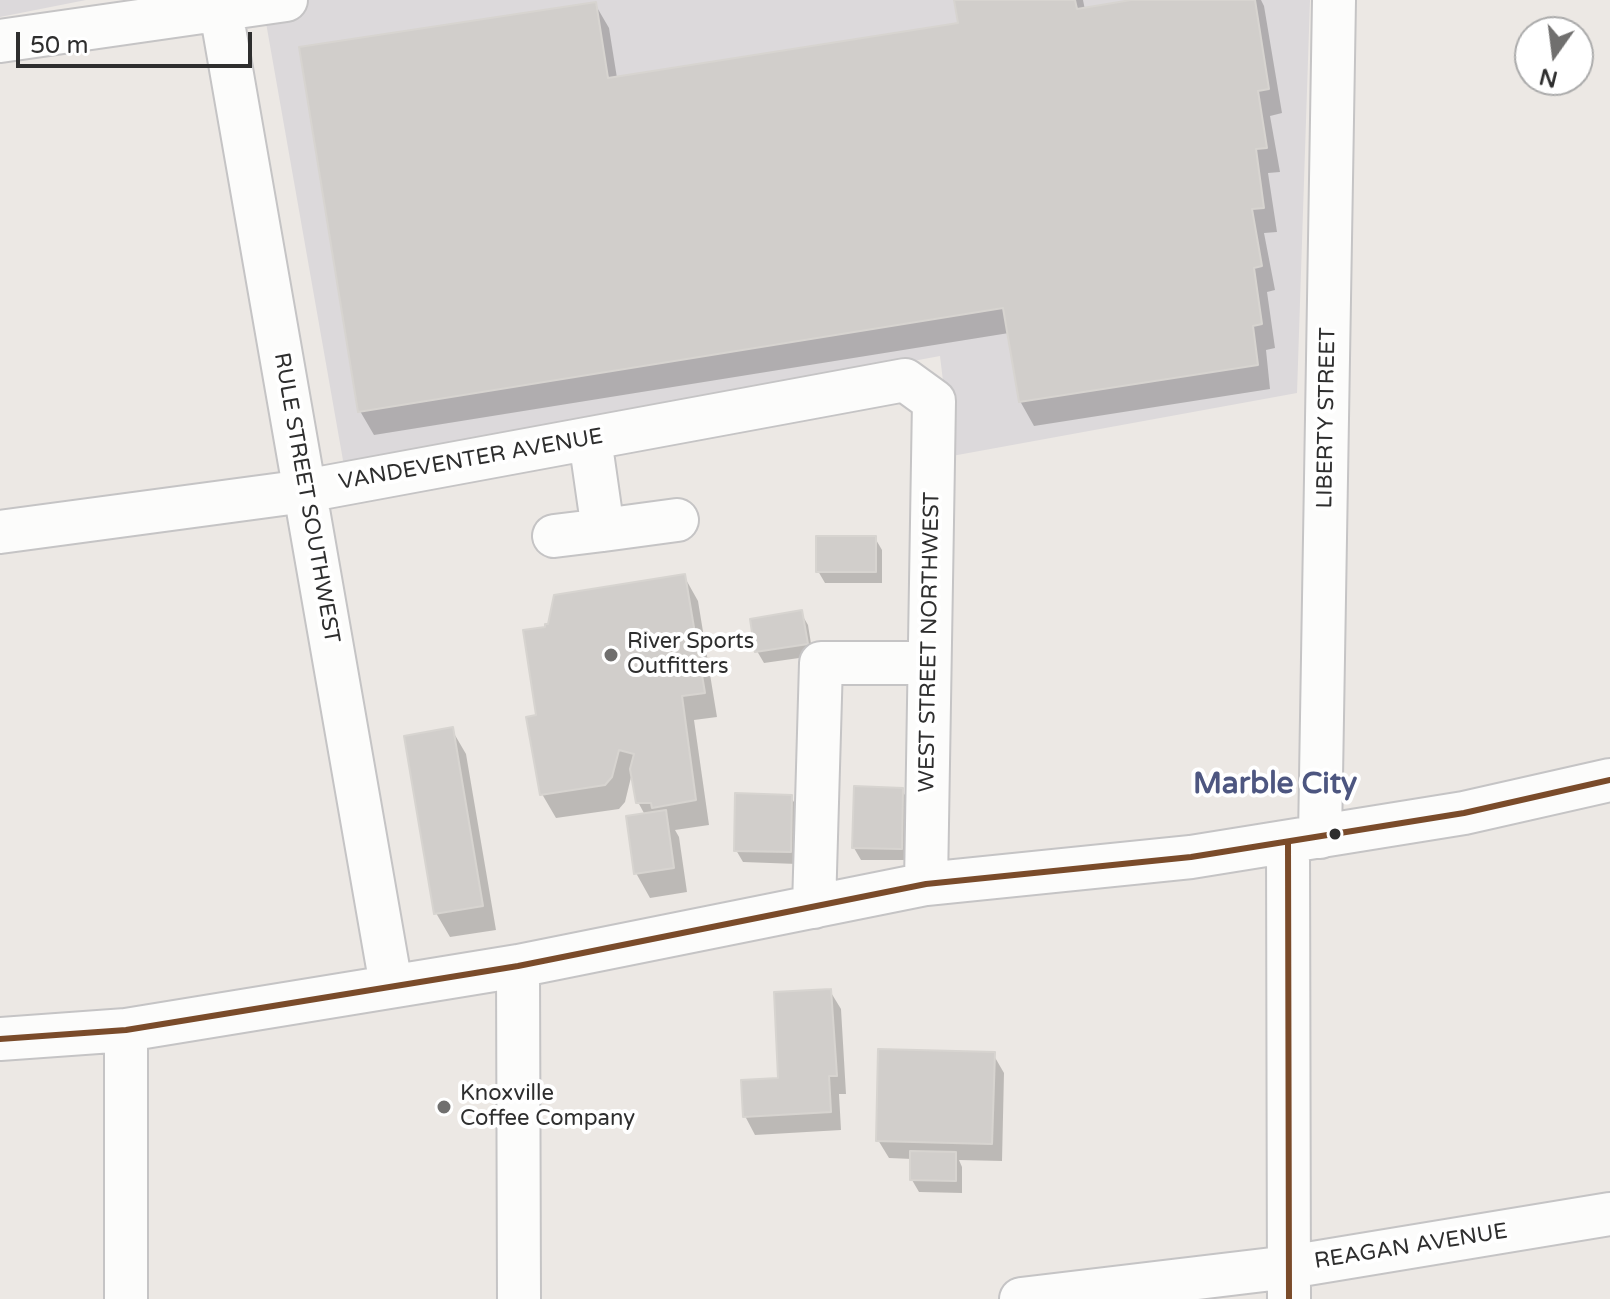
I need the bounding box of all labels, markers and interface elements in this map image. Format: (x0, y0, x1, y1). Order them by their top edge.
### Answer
scale bar (20, 16, 256, 66)
north arrow (1514, 16, 1594, 96)
text: 50 m (30, 31, 88, 60)
text: N (1537, 63, 1560, 92)
street label: LIBERTY STREET (1312, 327, 1342, 509)
street label: RULE STREET SOUTHWEST (267, 351, 345, 645)
street label: VANDEVENTER AVENUE (337, 424, 605, 496)
street label: WEST STREET NORTHWEST (914, 491, 946, 793)
place label: River Sports Outfitters (627, 629, 754, 680)
marker: River Sports Outfitters (602, 646, 620, 664)
district label: Marble City (1193, 767, 1357, 803)
unlabelled marker (1327, 826, 1343, 842)
place label: Knoxville Coffee Company (460, 1081, 635, 1132)
marker: Knoxville Coffee Company (435, 1098, 453, 1116)
street label: REAGAN AVENUE (1312, 1219, 1510, 1275)

